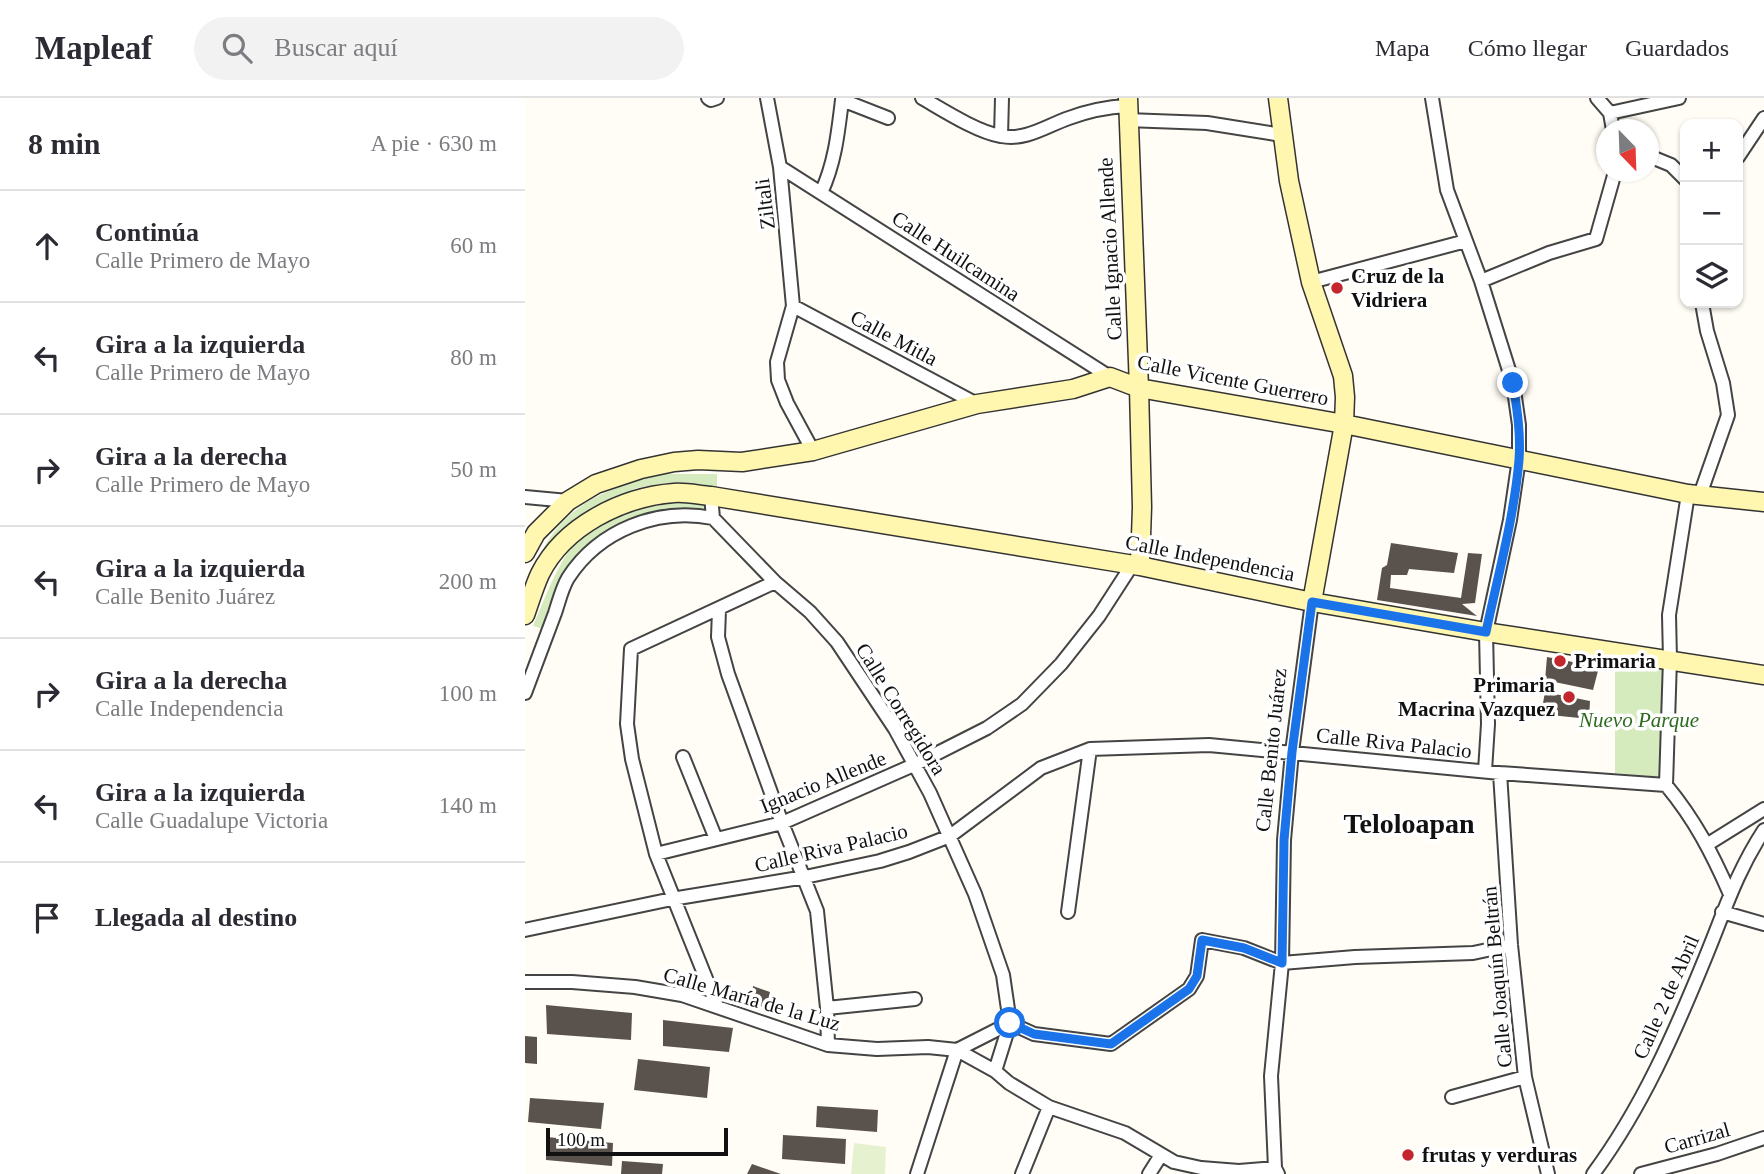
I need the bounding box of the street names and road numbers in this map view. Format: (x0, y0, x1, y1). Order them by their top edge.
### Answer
street label: Calle Ignacio Allende (1093, 157, 1127, 341)
street label: Ziltali (750, 177, 780, 231)
street label: Calle Huilcamina (888, 206, 1025, 307)
street label: Calle Mitla (846, 305, 942, 371)
street label: Calle Vicente Guerrero (1135, 350, 1331, 410)
street label: Calle Independencia (1123, 530, 1297, 586)
street label: Calle Corregidora (851, 639, 952, 780)
street label: Calle Benito Juárez (1250, 667, 1292, 833)
street label: Calle Riva Palacio (1315, 723, 1473, 763)
street label: Ignacio Allende (757, 746, 889, 818)
street label: Calle Riva Palacio (752, 819, 910, 877)
street label: Calle Joaquín Beltrán (1477, 885, 1517, 1069)
street label: Calle 2 de Abril (1628, 931, 1704, 1063)
street label: Calle María de la Luz (661, 962, 843, 1036)
street label: Carrizal (1661, 1117, 1733, 1159)

